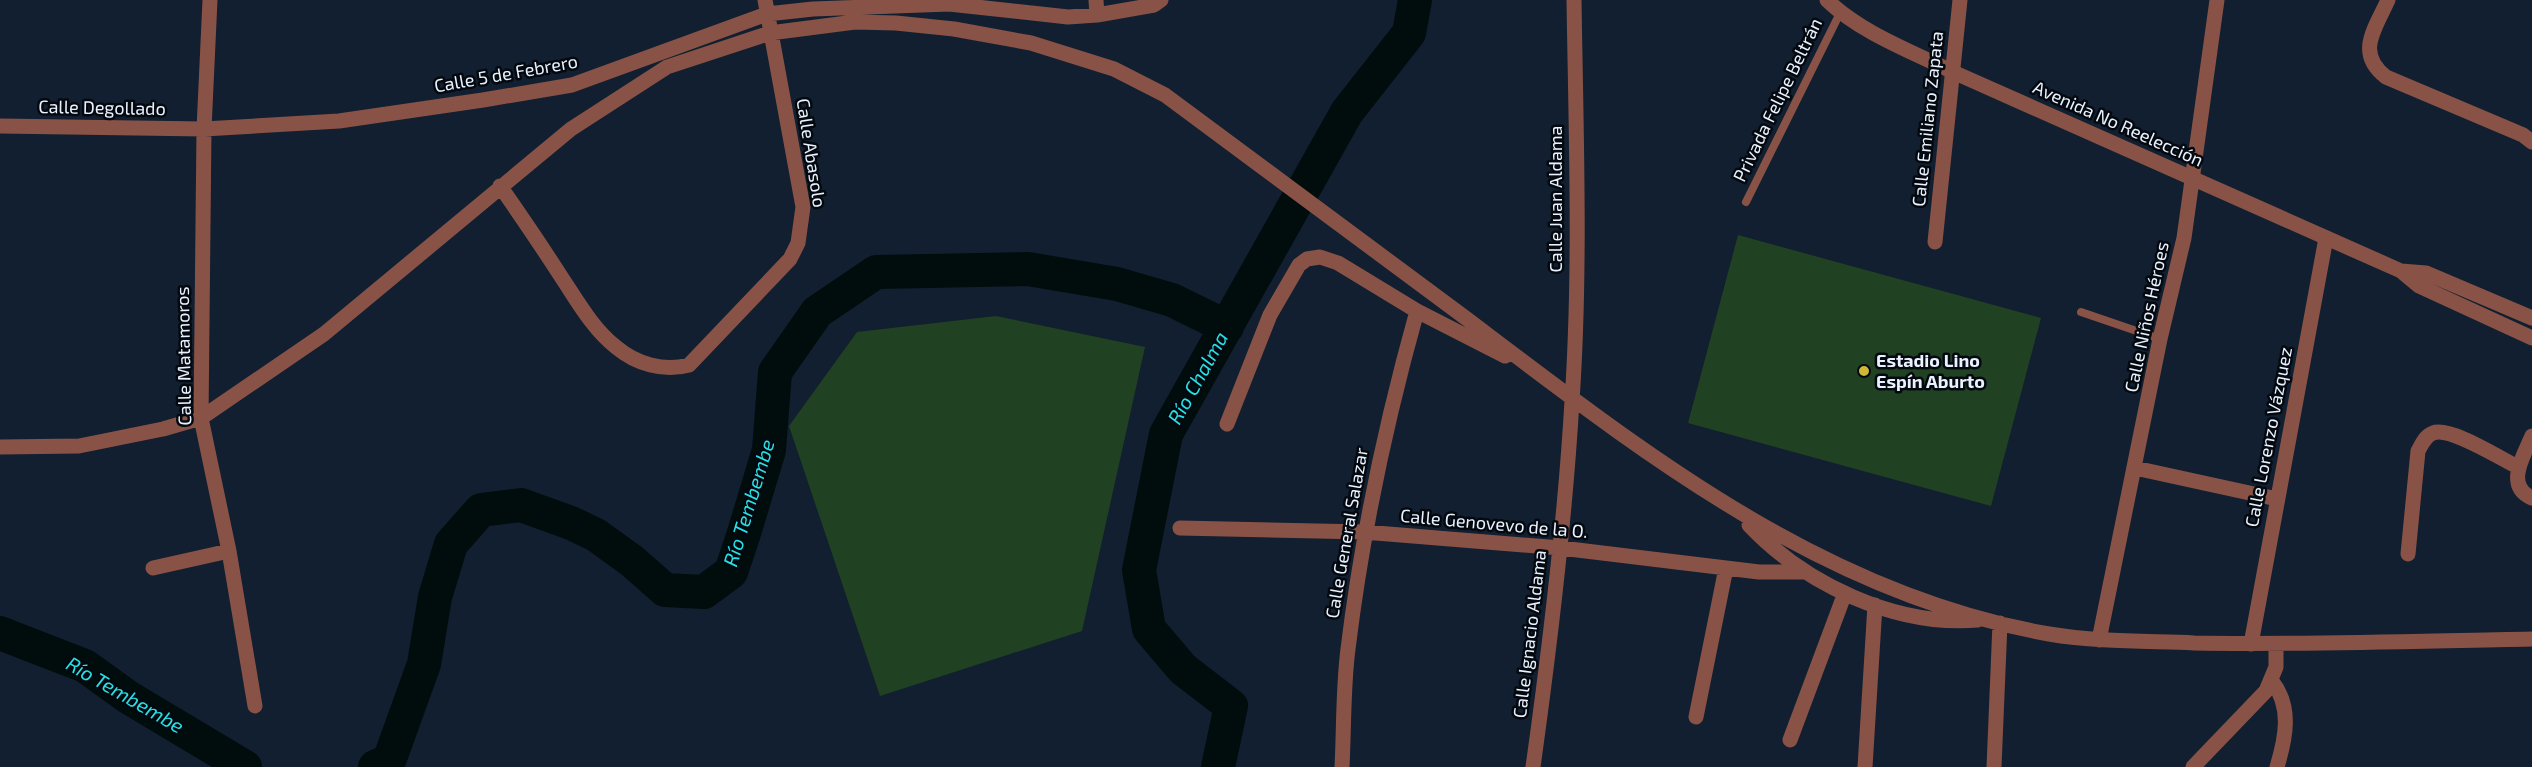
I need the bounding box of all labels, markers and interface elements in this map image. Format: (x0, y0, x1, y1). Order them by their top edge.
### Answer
street label: Privada Felipe Beltrán (1728, 14, 1826, 185)
street label: Calle Emiliano Zapata (1907, 30, 1947, 208)
street label: Calle 5 de Febrero (432, 50, 579, 96)
street label: Avenida No Reelección (2030, 76, 2207, 171)
street label: Calle Degollado (38, 95, 166, 119)
street label: Calle Abasolo (792, 97, 831, 209)
street label: Calle Juan Aldama (1544, 126, 1566, 272)
street label: Calle Niños Héroes (2119, 240, 2173, 394)
street label: Calle Matamoros (171, 286, 195, 426)
water label: Río Chalma (1162, 327, 1232, 428)
street label: Calle Lorenzo Vázquez (2240, 345, 2296, 529)
place label: Estadio Lino Espín Aburto (1876, 349, 1985, 392)
marker: Estadio Lino Espín Aburto (1857, 364, 1871, 378)
water label: Río Tembembe (717, 436, 779, 569)
street label: Calle General Salazar (1320, 446, 1372, 620)
street label: Calle Genovevo de la O. (1399, 504, 1589, 542)
street label: Calle Ignacio Aldama (1508, 549, 1550, 719)
water label: Río Tembembe (62, 651, 189, 738)

